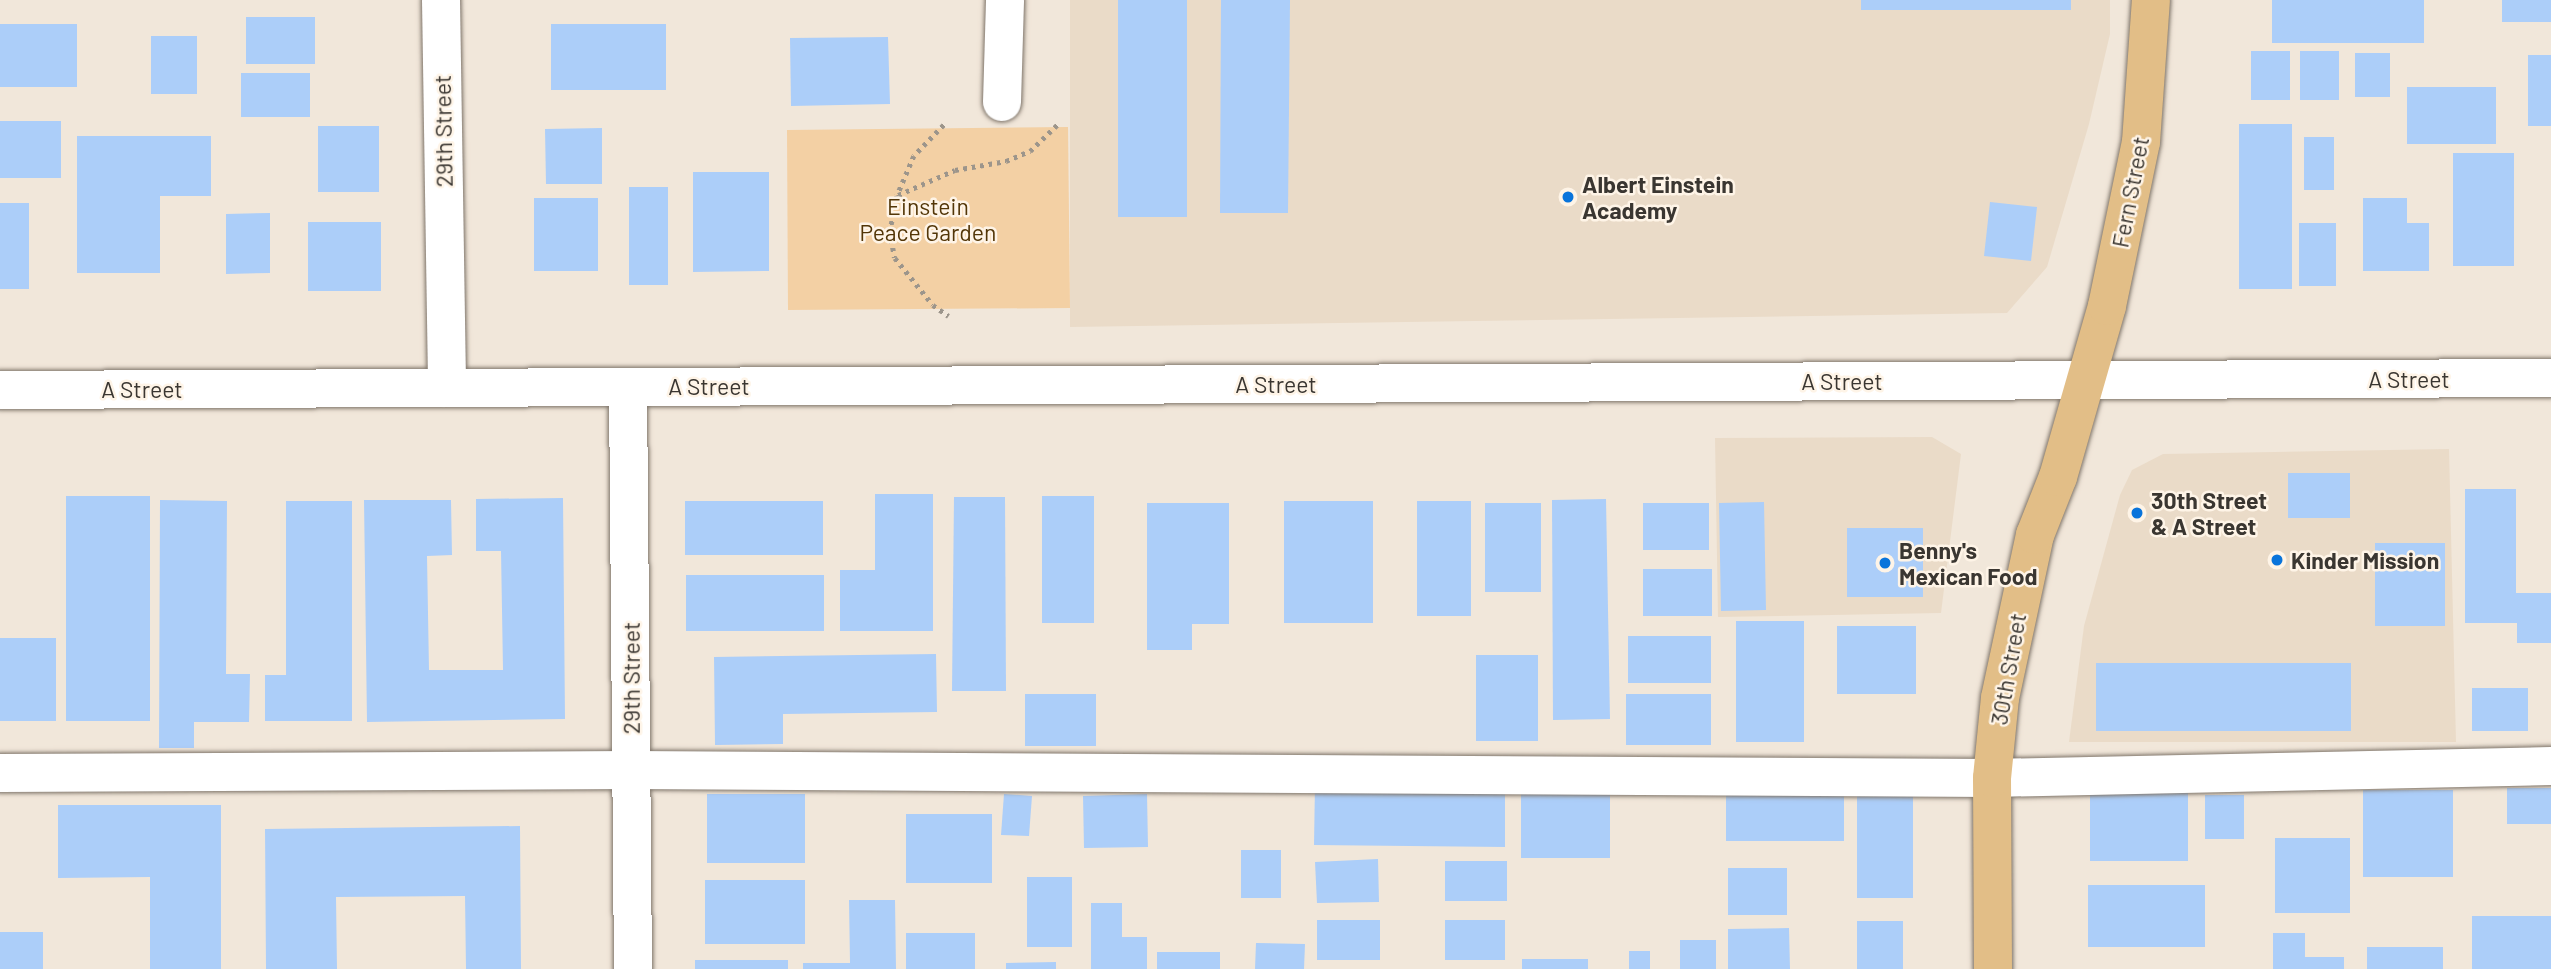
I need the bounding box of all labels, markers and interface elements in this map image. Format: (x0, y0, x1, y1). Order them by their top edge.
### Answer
street label: 29th Street (428, 75, 458, 187)
street label: Fern Street (2106, 134, 2154, 250)
place label: Albert Einstein Academy (1582, 170, 1734, 224)
marker: Albert Einstein Academy (1560, 189, 1576, 205)
park label: Einstein Peace Garden (859, 192, 997, 246)
street label: A Street (2368, 365, 2450, 393)
street label: A Street (1801, 367, 1883, 395)
street label: A Street (1235, 370, 1317, 398)
street label: A Street (668, 372, 750, 400)
street label: A Street (101, 375, 183, 403)
place label: 30th Street & A Street (2151, 486, 2267, 540)
marker: 30th Street & A Street (2129, 505, 2145, 521)
place label: Benny's Mexican Food (1899, 536, 2038, 590)
place label: Kinder Mission (2291, 546, 2439, 574)
marker: Kinder Mission (2269, 552, 2285, 568)
marker: Benny's Mexican Food (1877, 555, 1893, 571)
street label: 30th Street (1985, 611, 2031, 727)
street label: 29th Street (617, 622, 645, 734)

